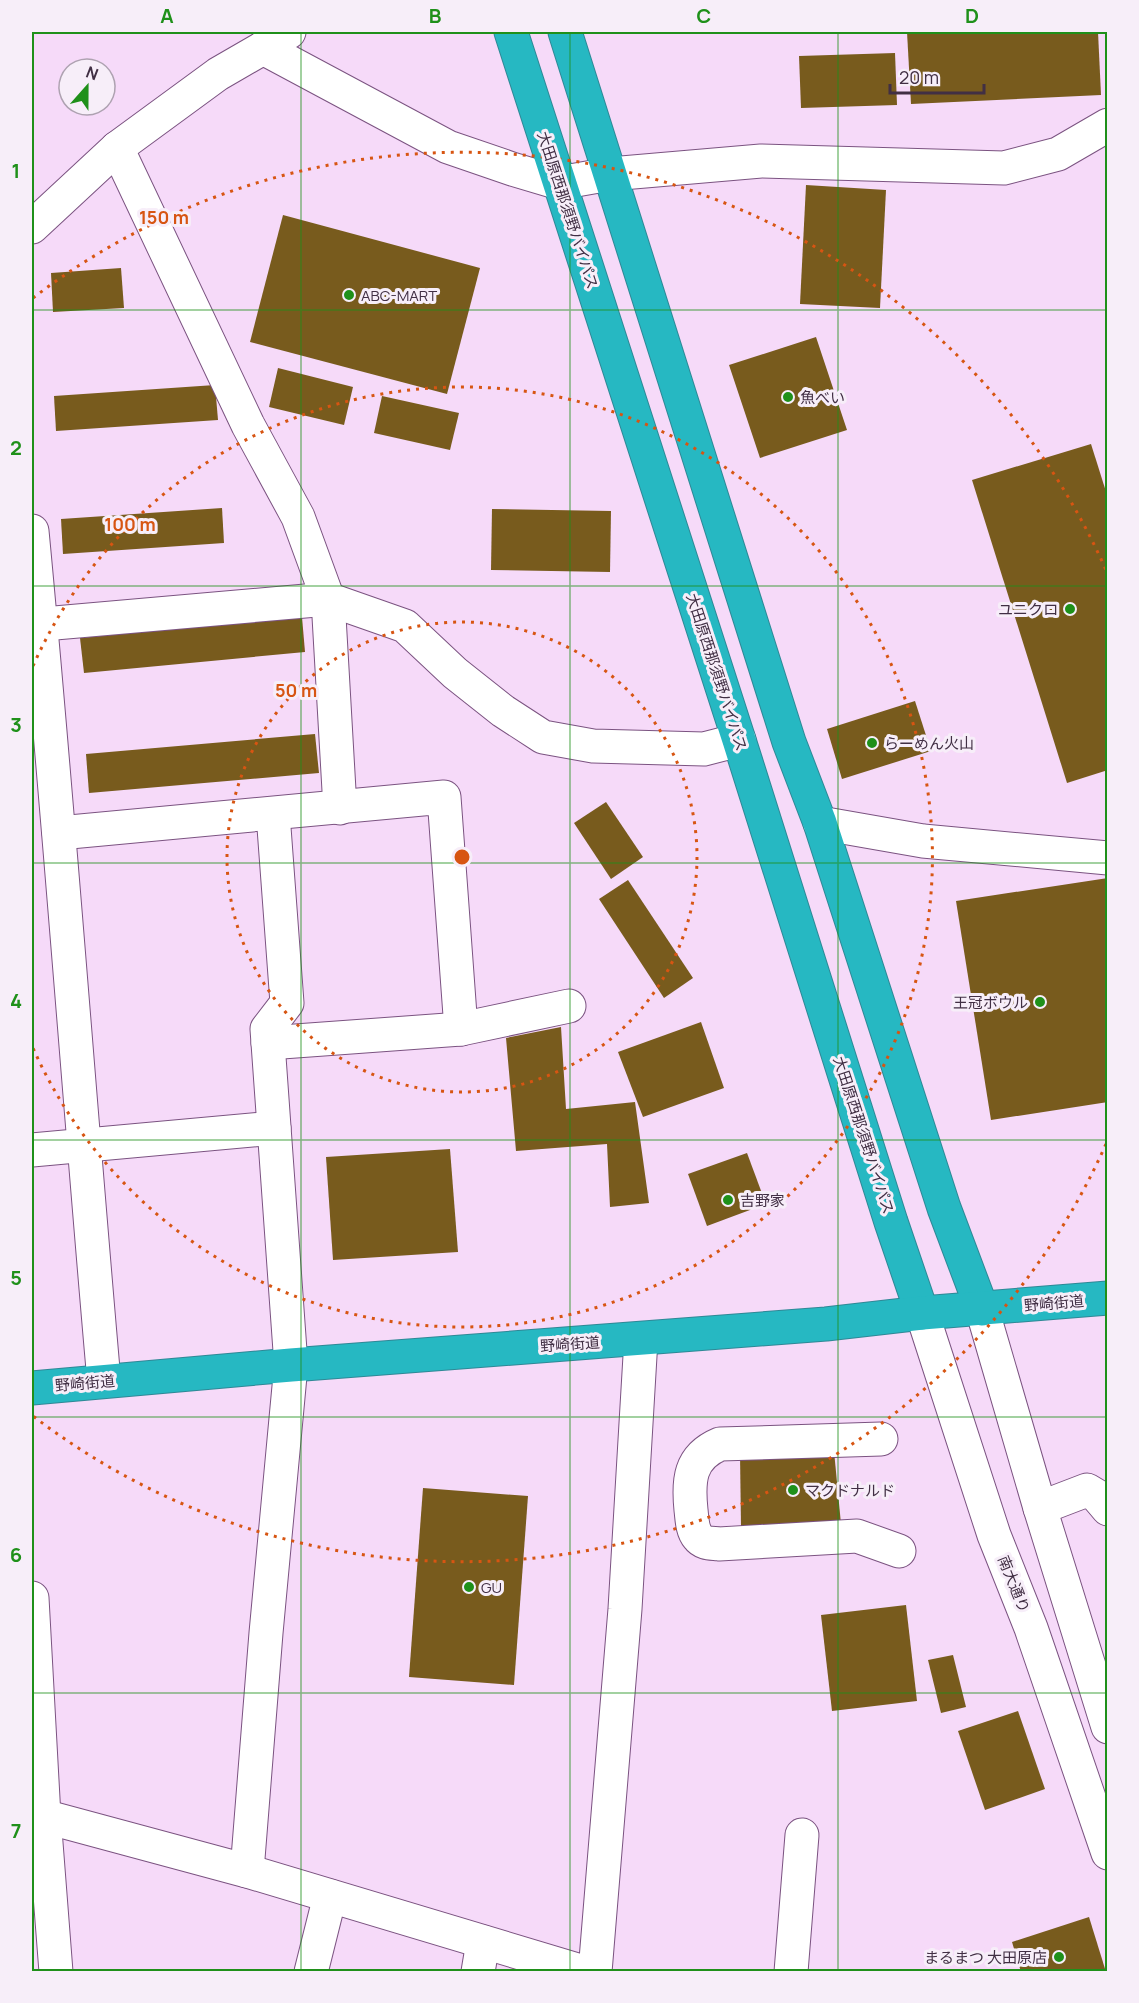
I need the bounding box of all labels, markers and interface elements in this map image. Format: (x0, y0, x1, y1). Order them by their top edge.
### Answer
text: A (160, 2, 174, 29)
text: B (429, 2, 442, 29)
text: C (697, 2, 711, 29)
text: D (965, 2, 979, 29)
north arrow (57, 57, 117, 117)
scale bar (890, 57, 984, 95)
text: N (83, 61, 102, 85)
text: 20 m (899, 65, 939, 89)
street label: 大田原西那須野バイパス (533, 128, 603, 292)
text: 1 (12, 157, 20, 184)
text: 150 m (139, 205, 189, 229)
place label: ABC-MART (361, 285, 437, 306)
marker: ABC-MART (342, 288, 356, 302)
place label: 魚べい (800, 387, 845, 408)
marker: 魚べい (781, 390, 795, 404)
text: 2 (10, 434, 22, 461)
text: 100 m (104, 512, 156, 536)
street label: 大田原西那須野バイパス (682, 590, 752, 754)
place label: ユニクロ (998, 599, 1058, 620)
marker: ユニクロ (1063, 602, 1077, 616)
text: 50 m (275, 678, 317, 702)
text: 3 (10, 711, 22, 738)
place label: らーめん火山 (884, 733, 974, 754)
marker: らーめん火山 (865, 736, 879, 750)
centre of rings (452, 847, 472, 867)
text: 4 (10, 987, 22, 1014)
place label: 王冠ボウル (953, 992, 1028, 1013)
marker: 王冠ボウル (1033, 995, 1047, 1009)
street label: 大田原西那須野バイパス (829, 1053, 899, 1217)
place label: 吉野家 (740, 1190, 785, 1211)
marker: 吉野家 (721, 1193, 735, 1207)
text: 5 (10, 1264, 22, 1291)
street label: 野崎街道 (1023, 1290, 1085, 1316)
street label: 野崎街道 (539, 1331, 601, 1357)
street label: 野崎街道 (54, 1370, 116, 1396)
place label: マクドナルド (805, 1480, 895, 1501)
marker: マクドナルド (786, 1483, 800, 1497)
text: 6 (10, 1541, 22, 1568)
street label: 南大通り (993, 1552, 1035, 1616)
place label: GU (481, 1577, 502, 1598)
marker: GU (462, 1580, 476, 1594)
text: 7 (11, 1817, 21, 1844)
place label: まるまつ 大田原店 (924, 1947, 1047, 1968)
marker: まるまつ 大田原店 (1052, 1950, 1066, 1964)

